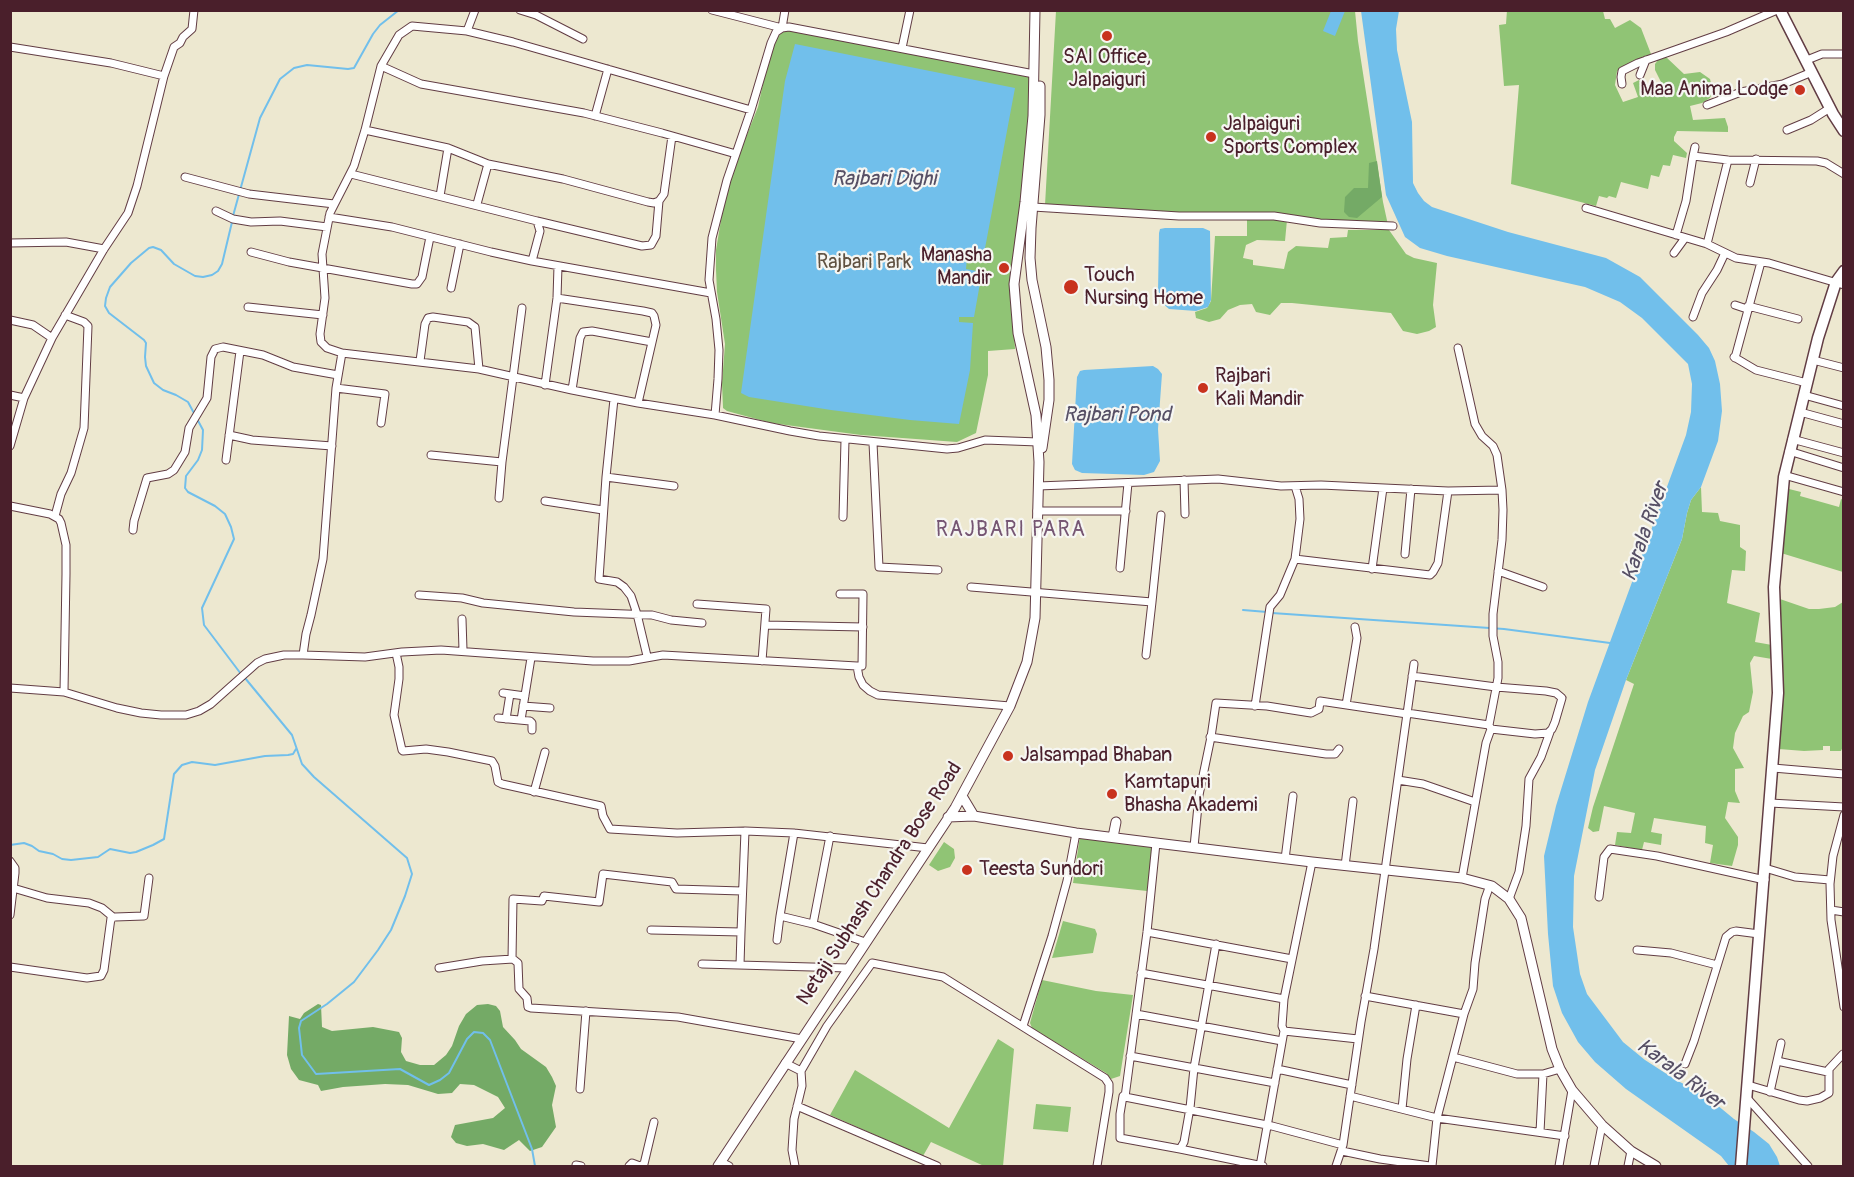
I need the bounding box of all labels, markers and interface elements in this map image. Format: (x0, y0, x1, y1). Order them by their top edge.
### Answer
marker: SAI Office, Jalpaiguri (1100, 29, 1114, 43)
place label: SAI Office, Jalpaiguri (1063, 46, 1151, 93)
place label: Maa Anima Lodge (1640, 78, 1788, 102)
marker: Maa Anima Lodge (1793, 83, 1807, 97)
place label: Jalpaiguri Sports Complex (1223, 113, 1358, 160)
marker: Jalpaiguri Sports Complex (1204, 130, 1218, 144)
water label: Rajbari Dighi (832, 167, 936, 193)
place label: Manasha Mandir (921, 244, 992, 291)
park label: Rajbari Park (817, 251, 911, 275)
marker: Manasha Mandir (997, 261, 1011, 275)
place label: Touch Nursing Home (1084, 264, 1203, 311)
marker: Touch Nursing Home (1062, 278, 1080, 296)
place label: Rajbari Kali Mandir (1215, 365, 1304, 412)
marker: Rajbari Kali Mandir (1196, 381, 1210, 395)
water label: Rajbari Pond (1063, 403, 1171, 429)
water label: Karala River (1617, 479, 1675, 585)
district label: RAJBARI PARA (936, 518, 1086, 544)
place label: Jalsampad Bhaban (1020, 744, 1172, 768)
marker: Jalsampad Bhaban (1001, 749, 1015, 763)
street label: Netaji Subhash Chandra Bose Road (792, 758, 968, 1010)
place label: Kamtapuri Bhasha Akademi (1124, 771, 1258, 818)
marker: Kamtapuri Bhasha Akademi (1105, 787, 1119, 801)
place label: Teesta Sundori (979, 858, 1103, 882)
marker: Teesta Sundori (960, 863, 974, 877)
water label: Karala River (1631, 1034, 1729, 1116)

